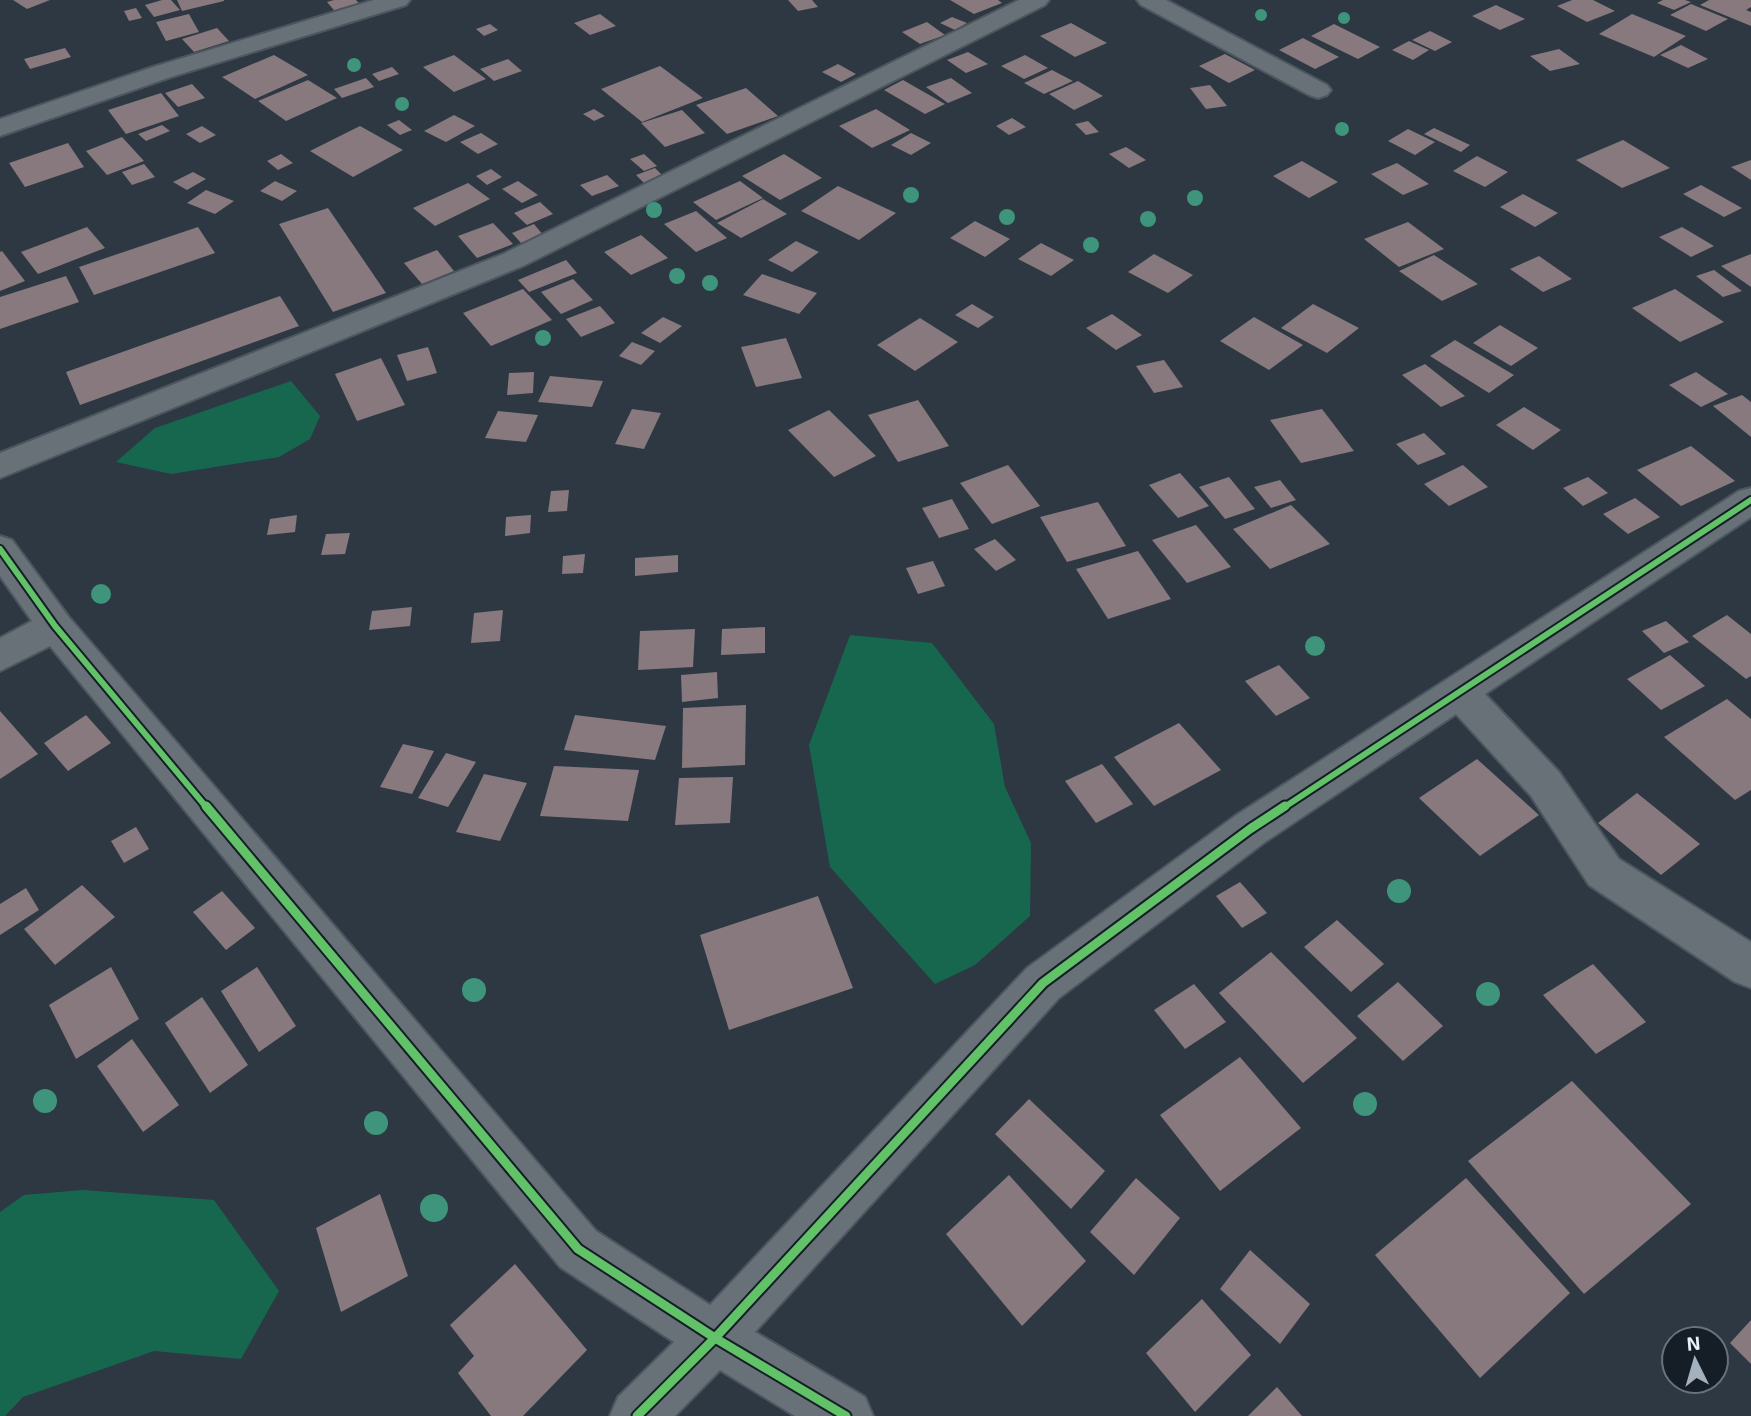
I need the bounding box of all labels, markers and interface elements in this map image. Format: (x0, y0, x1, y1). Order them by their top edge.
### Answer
north arrow (1660, 1325, 1730, 1395)
text: N (1686, 1331, 1701, 1355)

